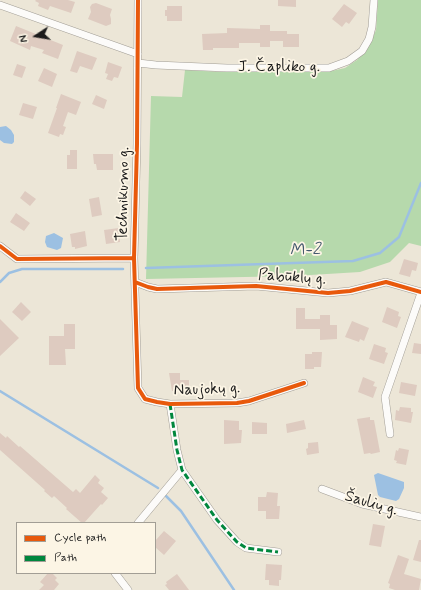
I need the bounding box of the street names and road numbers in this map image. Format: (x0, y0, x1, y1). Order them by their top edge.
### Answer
street label: J. Čapliko g. (238, 58, 320, 78)
street label: Technikumo g. (114, 147, 134, 241)
street label: Pabūklų g. (257, 266, 327, 290)
street label: Naujokų g. (173, 379, 241, 401)
street label: Šaulių g. (342, 487, 400, 521)

